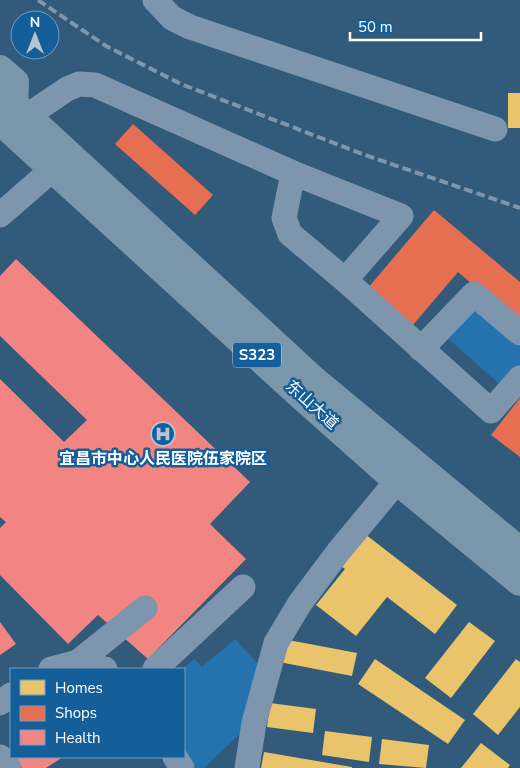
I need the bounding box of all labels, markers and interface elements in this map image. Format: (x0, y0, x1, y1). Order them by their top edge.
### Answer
north arrow (10, 10, 60, 60)
scale bar (350, 10, 481, 42)
text: N (30, 13, 40, 32)
text: 50 m (358, 17, 393, 37)
road number: S323 (233, 342, 281, 368)
street label: 东山大道 (281, 375, 343, 435)
hospital icon: 宜昌市中心人民医院伍家院区 (150, 421, 176, 447)
place label: 宜昌市中心人民医院伍家院区 (59, 448, 267, 470)
legend (10, 668, 185, 758)
text: Homes (55, 678, 103, 698)
text: Shops (55, 703, 97, 723)
text: Health (55, 728, 100, 748)

